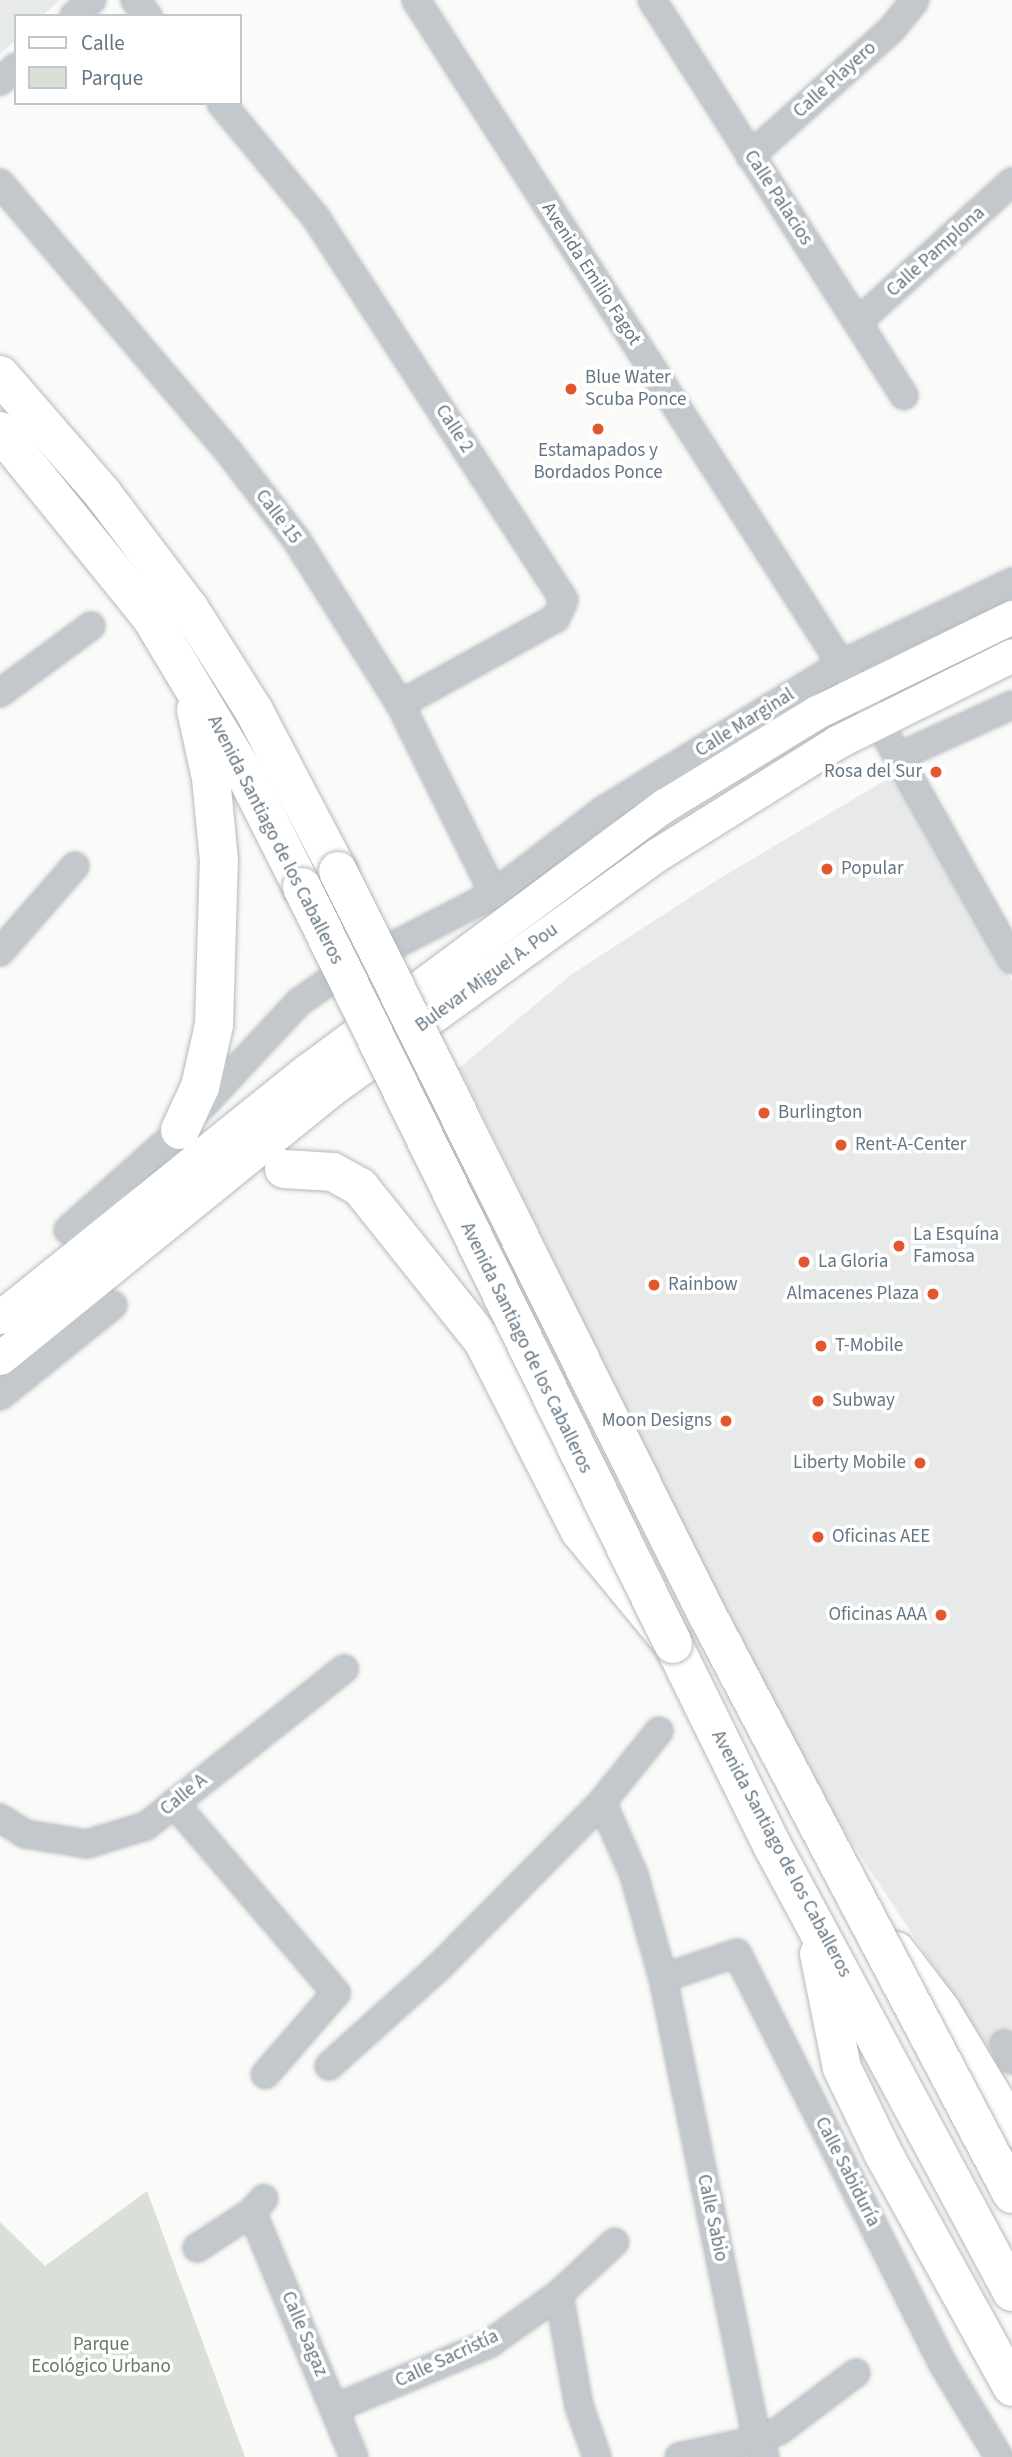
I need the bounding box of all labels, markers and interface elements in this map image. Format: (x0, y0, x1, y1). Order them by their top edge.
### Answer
legend (14, 14, 242, 105)
text: Calle (81, 28, 125, 58)
street label: Calle Playero (789, 37, 881, 123)
text: Parque (81, 63, 143, 93)
street label: Calle Palacios (739, 146, 817, 250)
street label: Avenida Emilio Fagot (536, 198, 646, 350)
street label: Calle Pamplona (882, 202, 990, 302)
place label: Blue Water Scuba Ponce (585, 367, 686, 411)
marker: Blue Water Scuba Ponce (563, 381, 579, 397)
street label: Calle 2 (430, 401, 478, 457)
marker: Estamapados y Bordados Ponce (590, 421, 606, 437)
place label: Estamapados y Bordados Ponce (533, 440, 663, 484)
street label: Calle 15 (250, 485, 306, 549)
street label: Calle Marginal (691, 684, 799, 762)
street label: Avenida Santiago de los Caballeros (202, 712, 348, 968)
place label: Rosa del Sur (824, 761, 922, 783)
marker: Rosa del Sur (928, 764, 944, 780)
place label: Popular (841, 858, 903, 880)
marker: Popular (819, 861, 835, 877)
street label: Bulevar Miguel A. Pou (411, 919, 563, 1037)
place label: Burlington (778, 1102, 862, 1124)
marker: Burlington (756, 1105, 772, 1121)
place label: Rent-A-Center (855, 1134, 966, 1156)
marker: Rent-A-Center (833, 1137, 849, 1153)
street label: Avenida Santiago de los Caballeros (455, 1219, 597, 1477)
place label: La Esquína Famosa (913, 1224, 999, 1268)
marker: La Esquína Famosa (891, 1238, 907, 1254)
place label: La Gloria (818, 1251, 888, 1273)
marker: La Gloria (796, 1254, 812, 1270)
place label: Rainbow (668, 1274, 738, 1296)
marker: Rainbow (646, 1277, 662, 1293)
place label: Almacenes Plaza (787, 1283, 919, 1305)
marker: Almacenes Plaza (925, 1286, 941, 1302)
place label: T-Mobile (835, 1335, 903, 1357)
marker: T-Mobile (813, 1338, 829, 1354)
place label: Subway (832, 1390, 895, 1412)
marker: Subway (810, 1393, 826, 1409)
place label: Moon Designs (602, 1410, 712, 1432)
marker: Moon Designs (718, 1413, 734, 1429)
place label: Liberty Mobile (793, 1452, 906, 1474)
marker: Liberty Mobile (912, 1455, 928, 1471)
place label: Oficinas AEE (832, 1526, 930, 1548)
marker: Oficinas AEE (810, 1529, 826, 1545)
place label: Oficinas AAA (828, 1604, 927, 1626)
marker: Oficinas AAA (933, 1607, 949, 1623)
street label: Avenida Santiago de los Caballeros (706, 1727, 856, 1981)
street label: Calle A (156, 1769, 212, 1821)
street label: Calle Sabiduría (810, 2113, 884, 2231)
street label: Calle Sabio (692, 2172, 732, 2264)
street label: Calle Sagaz (276, 2288, 332, 2380)
street label: Calle Sacristía (392, 2325, 502, 2393)
park label: Parque Ecológico Urbano (31, 2334, 171, 2378)

